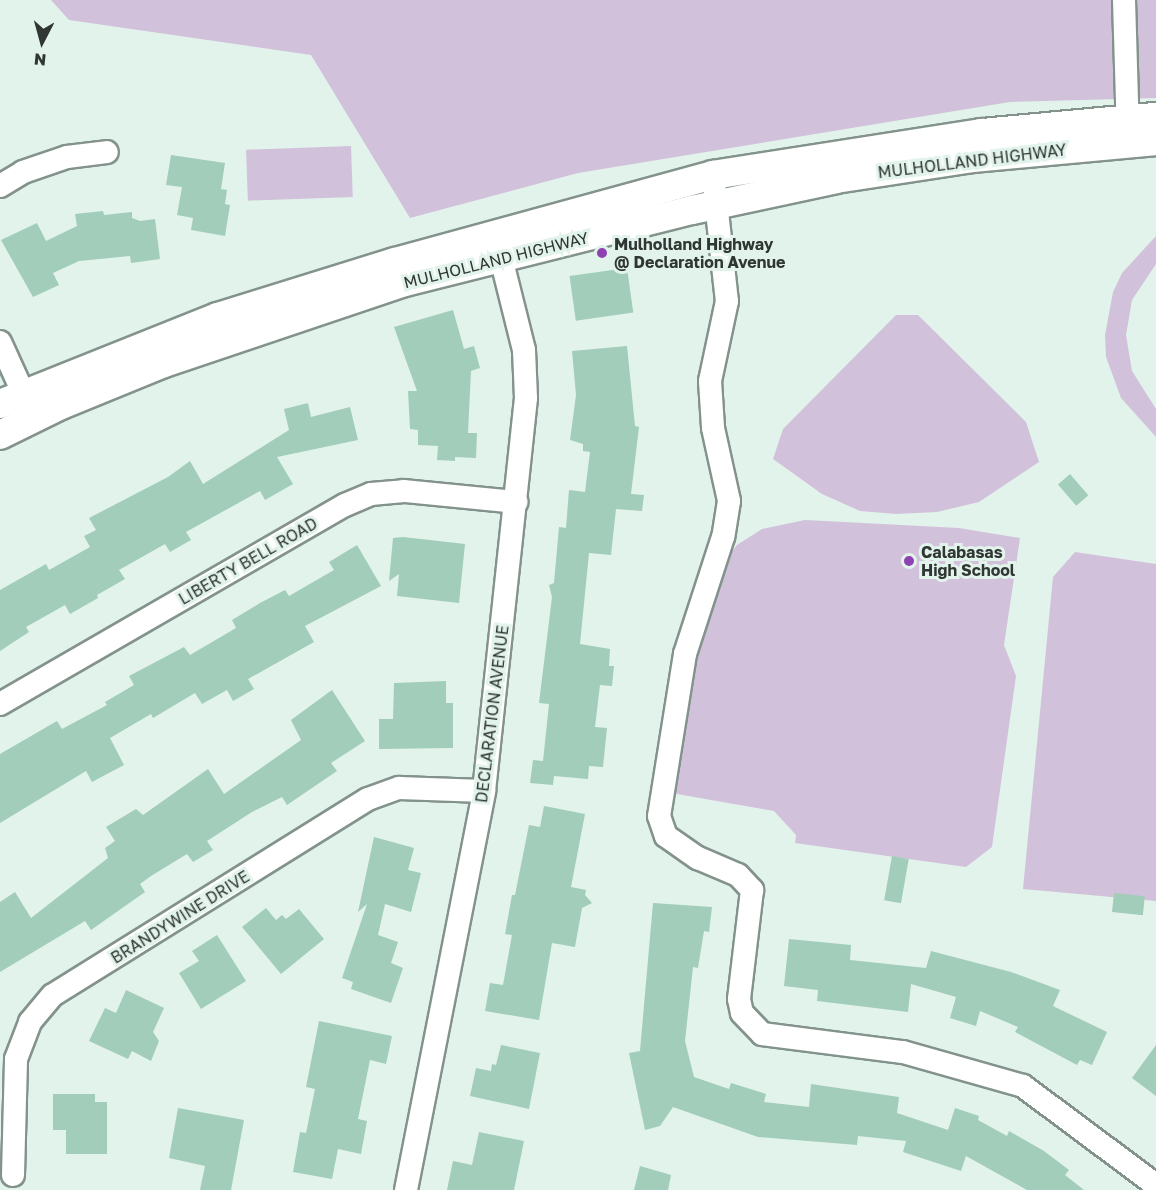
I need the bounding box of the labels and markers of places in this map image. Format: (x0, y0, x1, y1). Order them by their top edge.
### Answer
place label: Mulholland Highway @ Declaration Avenue (614, 234, 785, 272)
marker: Mulholland Highway @ Declaration Avenue (595, 246, 609, 260)
place label: Calabasas High School (921, 542, 1015, 580)
marker: Calabasas High School (902, 554, 916, 568)

